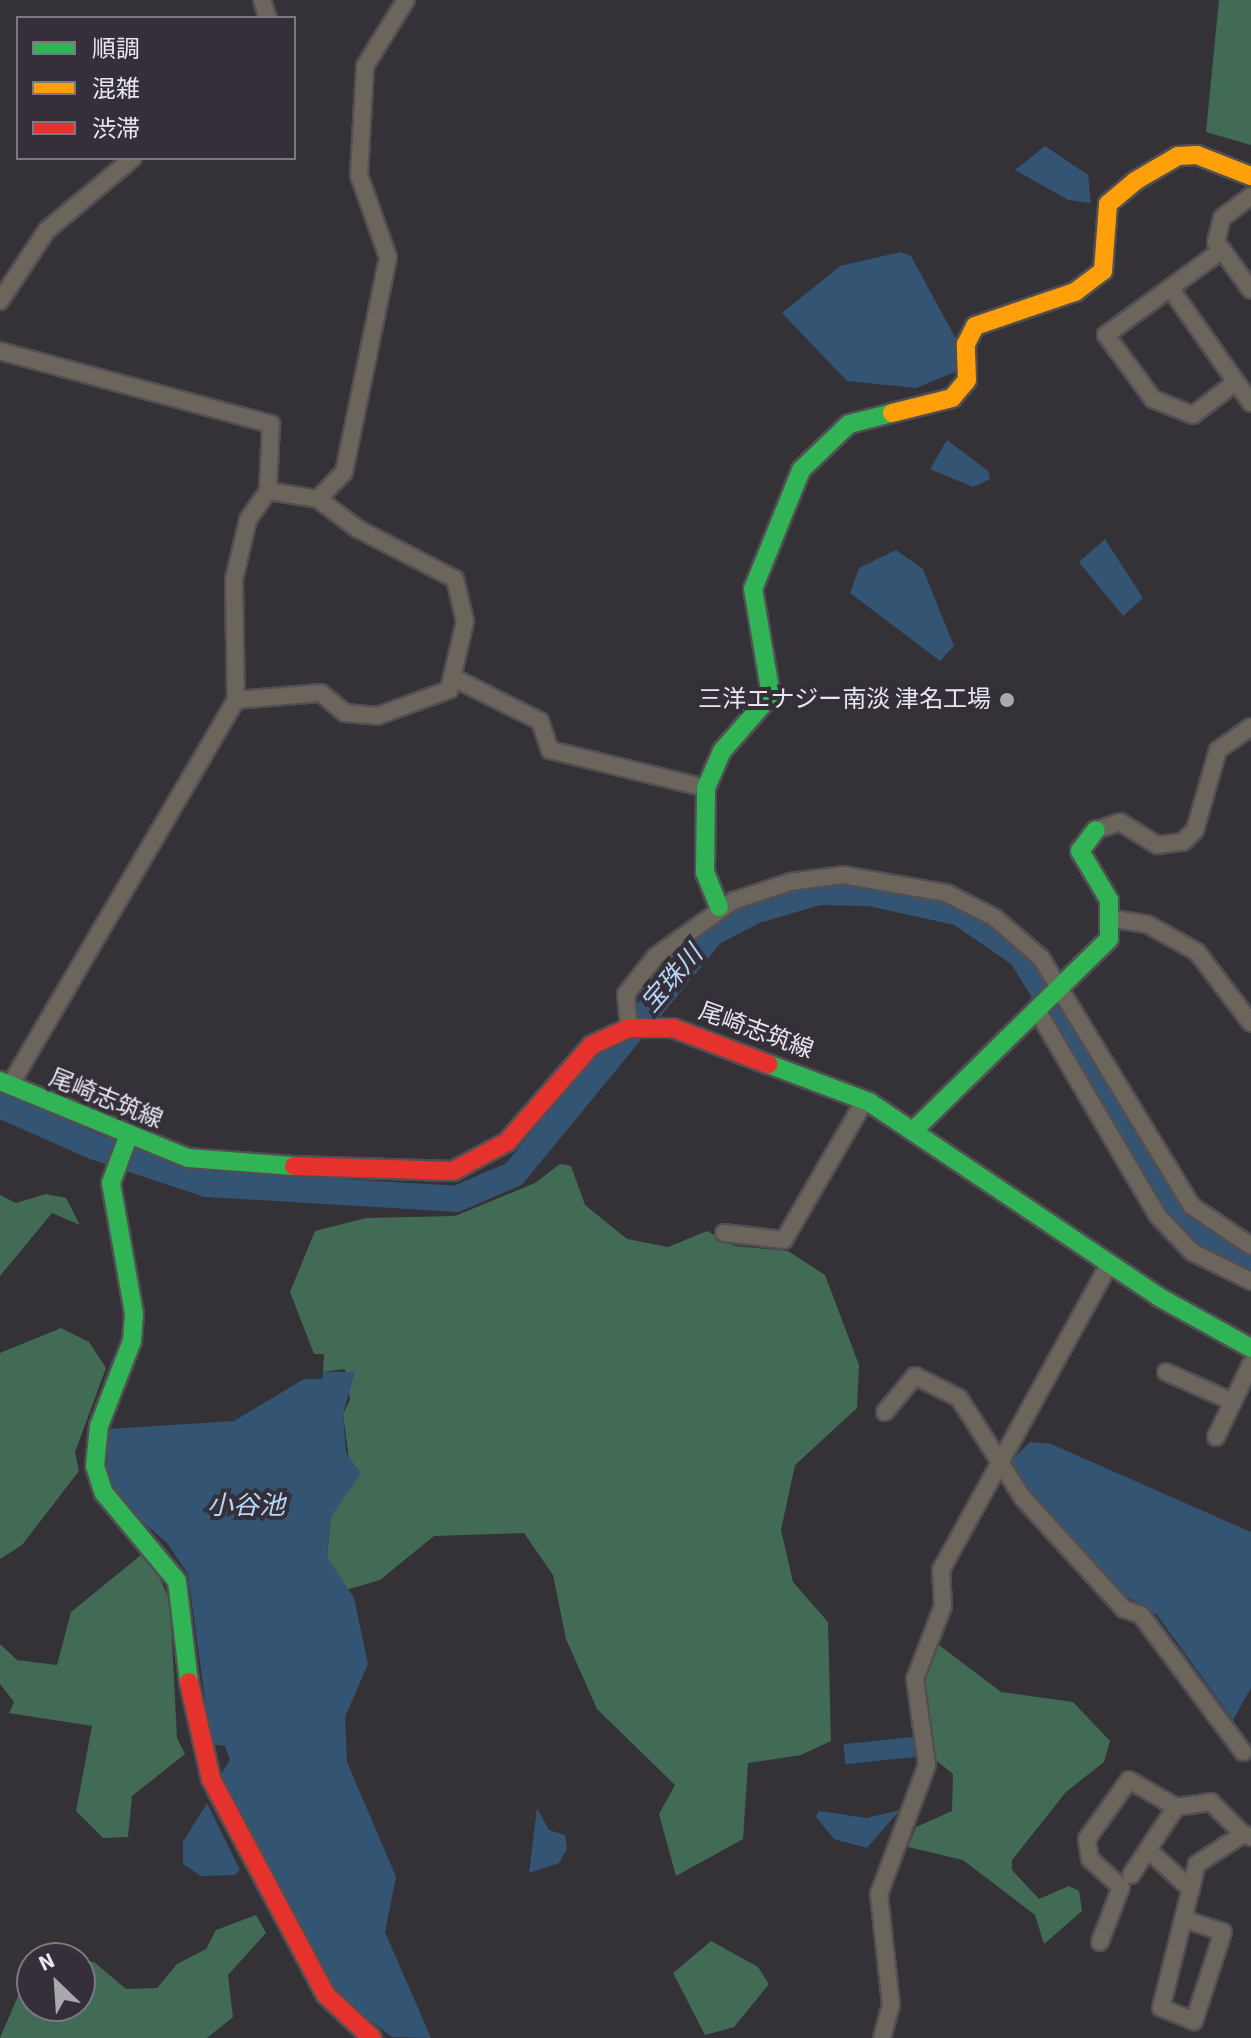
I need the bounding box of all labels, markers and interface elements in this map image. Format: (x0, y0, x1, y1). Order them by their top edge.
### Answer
legend (16, 16, 296, 160)
text: 順調 (92, 32, 140, 67)
text: 混雑 (92, 72, 140, 107)
text: 渋滞 (92, 112, 140, 147)
place label: 三洋エナジー南淡 津名工場 (698, 686, 991, 714)
marker: 三洋エナジー南淡 津名工場 (998, 691, 1016, 709)
water label: 宝珠川 (635, 939, 709, 1019)
street label: 尾崎志筑線 (695, 997, 817, 1065)
street label: 尾崎志筑線 (45, 1063, 167, 1135)
water label: 小谷池 (207, 1490, 285, 1522)
north arrow (16, 1942, 96, 2022)
text: N (33, 1944, 60, 1980)

